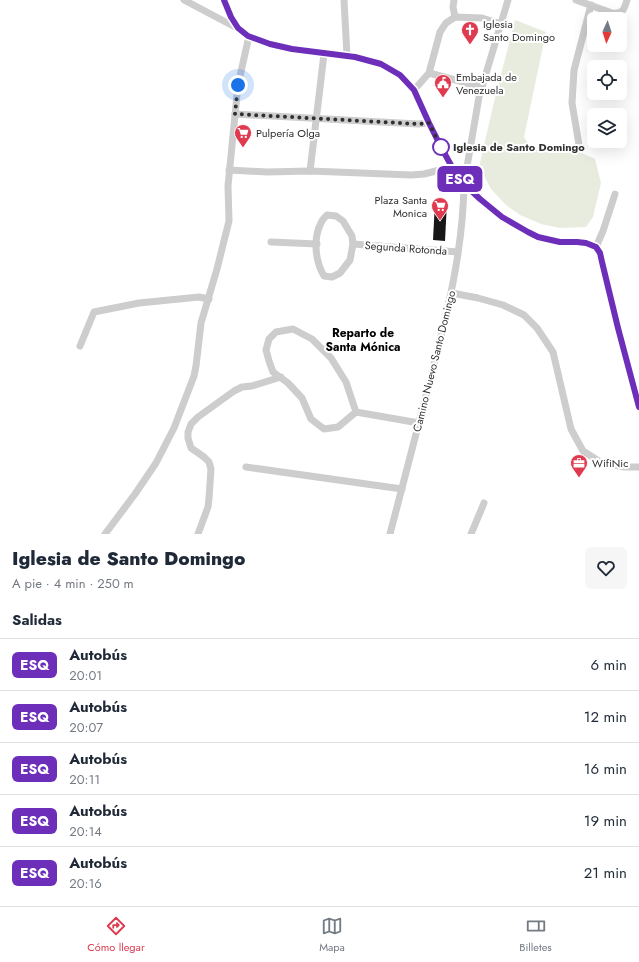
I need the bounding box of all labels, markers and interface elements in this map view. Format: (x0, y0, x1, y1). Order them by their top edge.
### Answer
north arrow (587, 12, 627, 52)
map controls (587, 12, 627, 148)
place label: Iglesia Santo Domingo (483, 16, 555, 45)
church icon: Iglesia Santo Domingo (460, 20, 480, 45)
button: locate (587, 60, 627, 100)
place label: Embajada de Venezuela (456, 69, 517, 98)
public building icon: Embajada de Venezuela (433, 73, 453, 98)
your location (228, 75, 248, 95)
button: layers (587, 108, 627, 148)
supermarket icon: Pulpería Olga (233, 123, 253, 148)
place label: Pulpería Olga (256, 125, 320, 141)
marker: Iglesia de Santo Domingo (432, 138, 450, 156)
place label: Iglesia de Santo Domingo (453, 139, 585, 155)
line badge: ESQ (437, 166, 483, 192)
text: ESQ (445, 169, 475, 189)
place label: Plaza Santa Monica (374, 192, 427, 221)
supermarket icon: Plaza Santa Monica (430, 196, 450, 221)
street label: Segunda Rotonda (364, 237, 448, 259)
street label: Camino Nuevo Santo Domingo (409, 289, 459, 433)
district label: Reparto de Santa Mónica (325, 324, 401, 356)
office icon: WifiNic (569, 453, 589, 478)
place label: WifiNic (592, 455, 628, 471)
text: Iglesia de Santo Domingo (12, 545, 245, 572)
button: heart (585, 547, 627, 589)
text: A pie · 4 min · 250 m (12, 574, 134, 593)
text: Salidas (12, 609, 62, 631)
text: Autobús (69, 644, 127, 666)
text: 6 min (590, 654, 627, 676)
text: ESQ (20, 655, 49, 675)
text: 20:01 (69, 666, 102, 685)
text: Autobús (69, 696, 127, 718)
text: 12 min (584, 706, 627, 728)
text: ESQ (20, 707, 49, 727)
text: 20:07 (69, 718, 103, 737)
text: Autobús (69, 748, 127, 770)
text: 16 min (584, 758, 627, 780)
text: ESQ (20, 759, 49, 779)
text: 20:11 (69, 770, 100, 789)
text: Autobús (69, 800, 127, 822)
text: 19 min (584, 810, 627, 832)
text: ESQ (20, 811, 49, 831)
text: 20:14 (69, 822, 102, 841)
text: Autobús (69, 852, 127, 874)
text: 21 min (584, 862, 627, 884)
text: ESQ (20, 863, 49, 883)
text: 20:16 (69, 874, 102, 893)
tab: Cómo llegar (87, 915, 145, 955)
tab: Mapa (319, 915, 345, 955)
tab: Billetes (519, 915, 552, 955)

